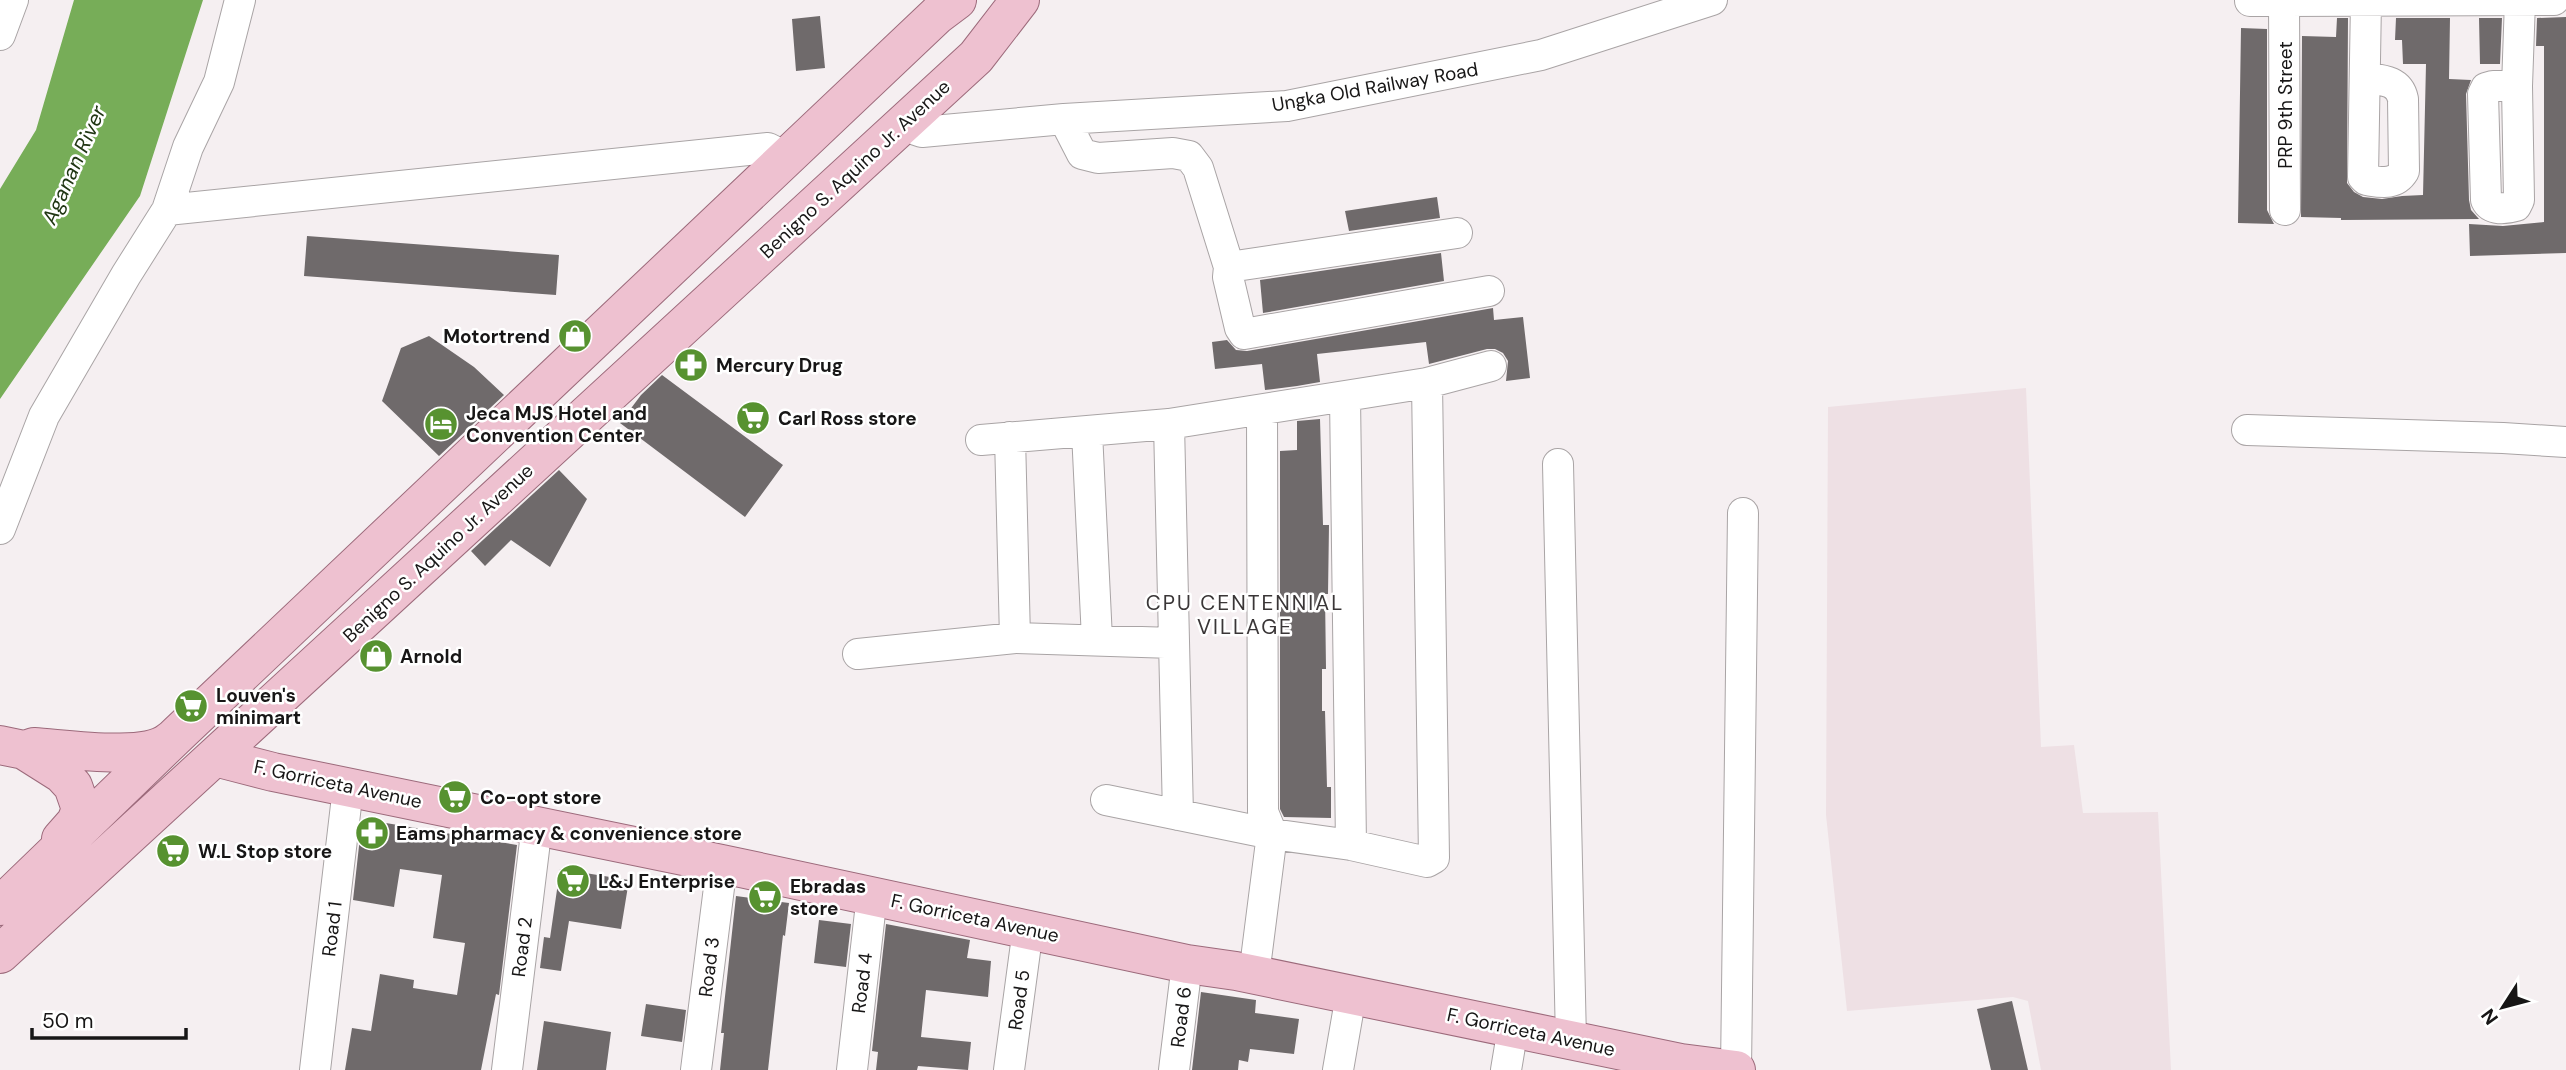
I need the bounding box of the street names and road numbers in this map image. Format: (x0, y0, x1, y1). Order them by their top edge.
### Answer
street label: PRP 9th Street (2273, 41, 2298, 169)
street label: Ungka Old Railway Road (1270, 57, 1480, 117)
street label: Benigno S. Aquino Jr. Avenue (755, 74, 955, 264)
street label: Benigno S. Aquino Jr. Avenue (338, 458, 538, 648)
street label: F. Gorriceta Avenue (252, 754, 424, 814)
street label: F. Gorriceta Avenue (889, 888, 1061, 948)
street label: Road 1 (316, 900, 348, 958)
street label: Road 2 (506, 916, 538, 978)
street label: Road 3 (693, 935, 725, 999)
street label: Road 4 (846, 951, 878, 1015)
street label: Road 5 (1002, 968, 1036, 1032)
street label: Road 6 (1165, 985, 1197, 1049)
street label: F. Gorriceta Avenue (1445, 1002, 1617, 1062)

